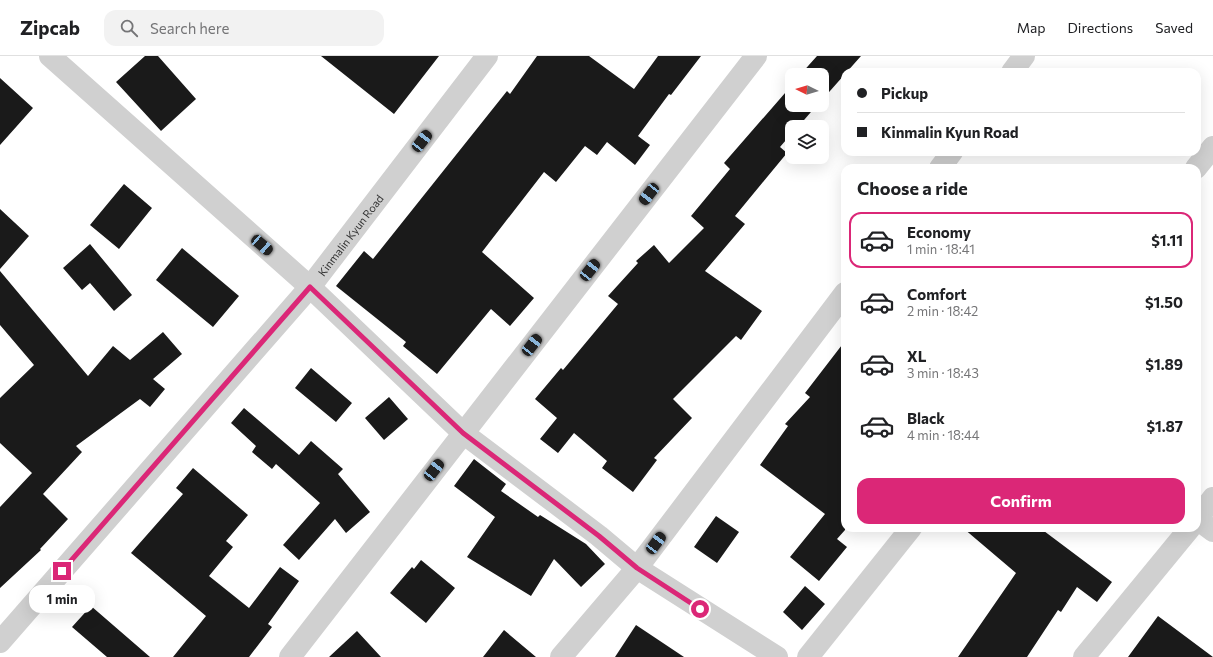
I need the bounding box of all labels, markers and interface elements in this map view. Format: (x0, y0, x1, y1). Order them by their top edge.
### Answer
search box (104, 10, 384, 46)
text: Zipcab (20, 16, 80, 39)
icon: search (118, 17, 140, 39)
text: Search here (150, 19, 229, 37)
text: Map (1017, 19, 1046, 36)
text: Directions (1068, 19, 1133, 36)
text: Saved (1155, 19, 1193, 36)
north arrow (785, 68, 829, 112)
map controls (785, 68, 829, 164)
text: Pickup (881, 84, 928, 102)
button: layers (785, 120, 829, 164)
text: Kinmalin Kyun Road (881, 123, 1019, 141)
car (410, 128, 434, 154)
text: Choose a ride (857, 177, 968, 199)
car (637, 181, 661, 207)
street label: Kinmalin Kyun Road (315, 192, 385, 278)
icon: car (859, 222, 895, 258)
text: Economy (907, 223, 971, 241)
text: $1.11 (1151, 231, 1183, 249)
car (249, 233, 275, 257)
text: 1 min · 18:41 (907, 241, 975, 257)
car (578, 257, 602, 283)
icon: car (859, 284, 895, 320)
text: Comfort (907, 285, 967, 303)
text: $1.50 (1145, 293, 1183, 311)
text: 2 min · 18:42 (907, 303, 978, 319)
car (520, 332, 544, 358)
icon: car (859, 346, 895, 382)
text: XL (907, 347, 926, 365)
text: $1.89 (1145, 355, 1183, 373)
text: 3 min · 18:43 (907, 365, 979, 381)
icon: car (859, 408, 895, 444)
text: Black (907, 409, 945, 427)
text: $1.87 (1146, 417, 1183, 435)
text: 4 min · 18:44 (907, 427, 980, 443)
car (422, 457, 446, 483)
button: Confirm (857, 478, 1185, 524)
car (644, 530, 668, 556)
route end (53, 562, 71, 580)
callout: 1 min (29, 585, 95, 613)
text: 1 min (47, 591, 77, 607)
route start (691, 600, 709, 618)

